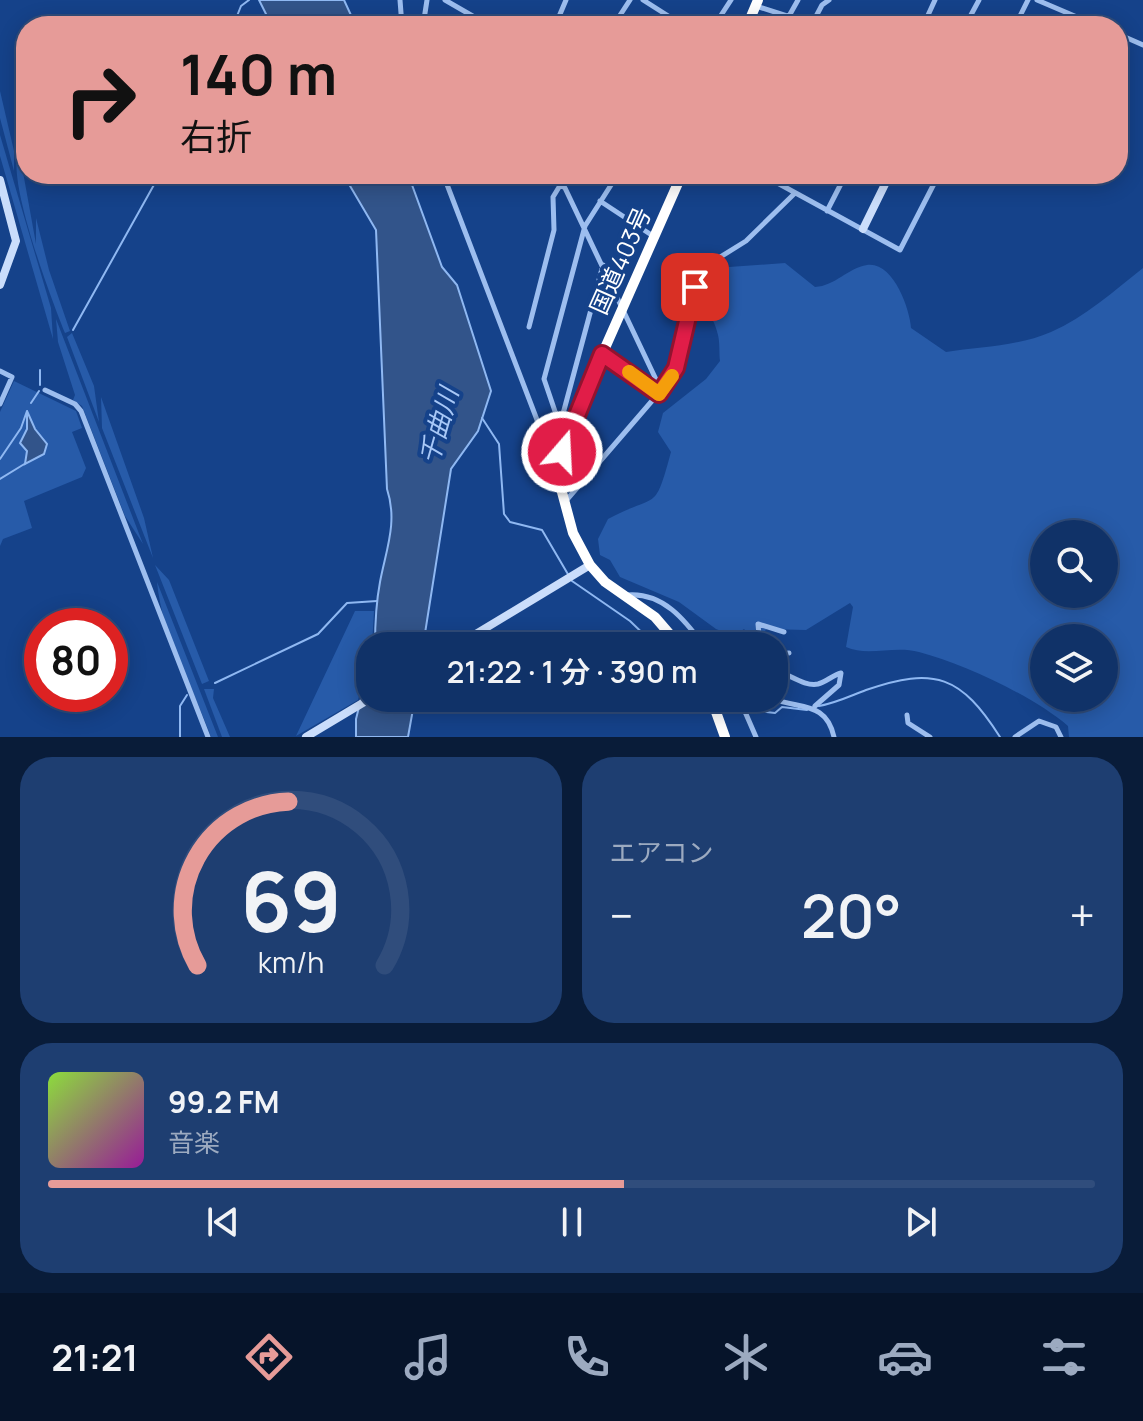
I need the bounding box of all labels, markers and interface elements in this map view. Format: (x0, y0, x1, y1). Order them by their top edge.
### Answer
text: 140 m (180, 35, 337, 112)
icon: right (48, 48, 152, 152)
text: 右折 (180, 112, 252, 161)
street label: 国道403号 (581, 202, 658, 319)
pin (661, 253, 729, 321)
icon: arrive (673, 265, 717, 309)
water label: 千曲川 (410, 380, 467, 468)
position arrow (520, 410, 604, 494)
map controls (1030, 520, 1118, 712)
button: search (1030, 520, 1118, 608)
speed limit sign: 80 (24, 608, 128, 712)
button: layers (1030, 624, 1118, 712)
text: 21:22 · 1 分 · 390 m (447, 651, 697, 692)
text: エアコン (610, 834, 714, 870)
text: 69 (240, 843, 341, 957)
text: 20° (801, 874, 902, 956)
text: − (610, 885, 633, 945)
text: + (1070, 885, 1095, 945)
text: km/h (258, 943, 324, 982)
text: 99.2 FM (168, 1081, 279, 1122)
text: 音楽 (168, 1124, 220, 1160)
icon: previous (201, 1200, 245, 1244)
icon: pause (550, 1200, 594, 1244)
icon: next (899, 1200, 943, 1244)
icon: directions (241, 1329, 297, 1385)
icon: music (400, 1329, 456, 1385)
icon: phone (559, 1329, 615, 1385)
icon: climate (718, 1329, 774, 1385)
icon: car (877, 1329, 933, 1385)
icon: filters (1036, 1329, 1092, 1385)
text: 21:21 (51, 1333, 138, 1382)

